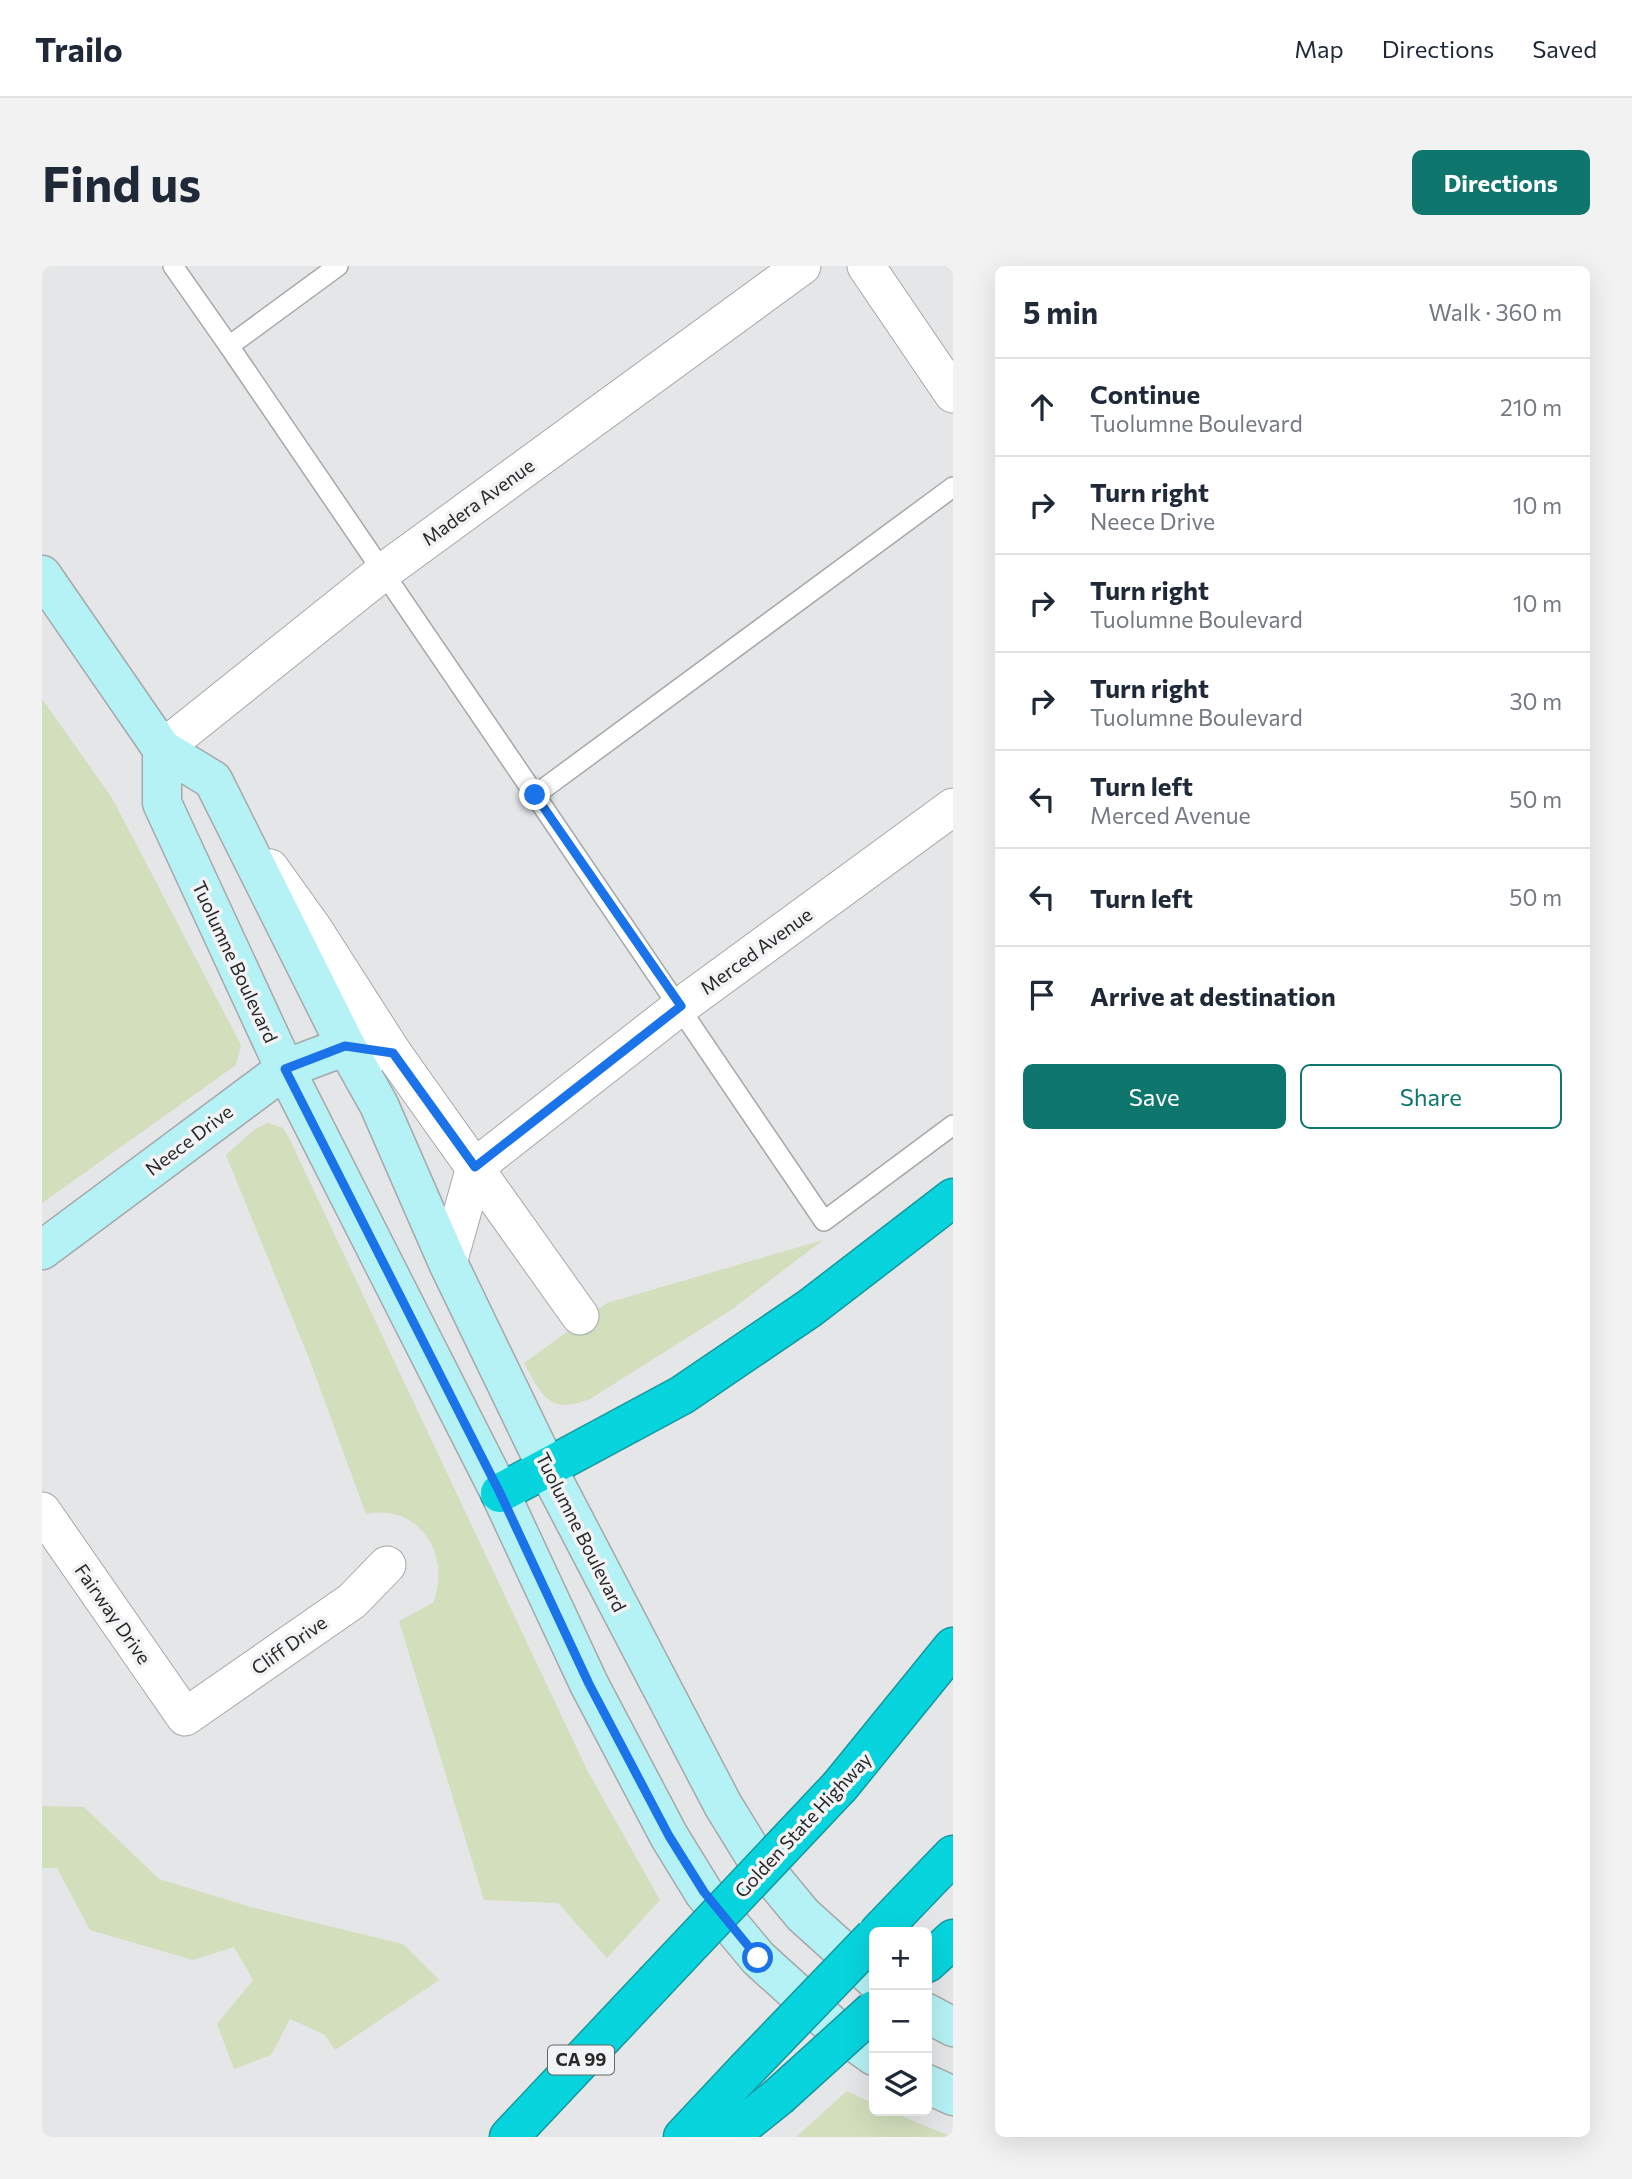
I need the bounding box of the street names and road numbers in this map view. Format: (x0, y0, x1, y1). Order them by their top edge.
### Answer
street label: Madera Avenue (417, 453, 538, 550)
street label: Tuolumne Boulevard (188, 877, 283, 1046)
street label: Merced Avenue (695, 902, 816, 999)
street label: Neece Drive (141, 1099, 237, 1180)
street label: Tuolumne Boulevard (531, 1448, 632, 1615)
street label: Fairway Drive (70, 1559, 156, 1668)
street label: Cliff Drive (247, 1610, 331, 1679)
street label: Golden State Highway (729, 1747, 876, 1902)
road number: CA 99 (548, 2045, 614, 2074)

